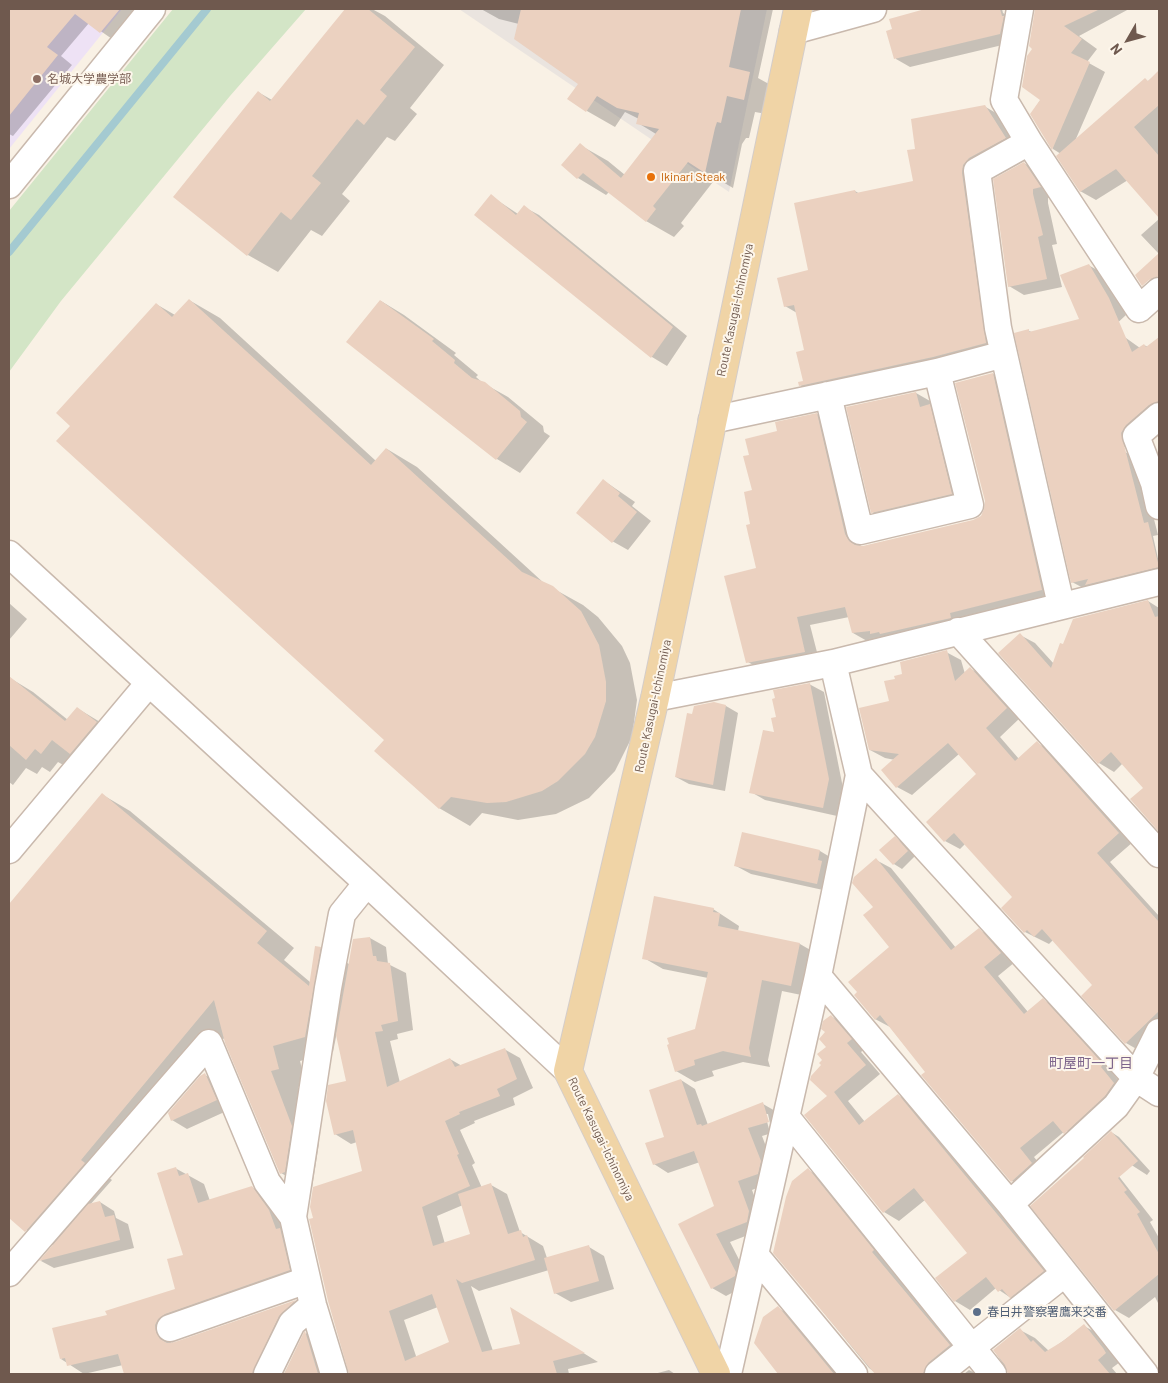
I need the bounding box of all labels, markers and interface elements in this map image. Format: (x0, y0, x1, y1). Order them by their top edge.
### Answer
north arrow (1103, 15, 1153, 65)
text: N (1106, 41, 1125, 58)
place label: 名城大学農学部 (47, 72, 131, 86)
marker: 名城大学農学部 (31, 73, 43, 85)
place label: Ikinari Steak (661, 170, 725, 184)
marker: Ikinari Steak (645, 171, 657, 183)
street label: Route Kasugai-Ichinomiya (714, 242, 756, 378)
street label: Route Kasugai-Ichinomiya (632, 638, 674, 774)
district label: 町屋町一丁目 (1049, 1055, 1133, 1071)
street label: Route Kasugai-Ichinomiya (565, 1075, 637, 1203)
place label: 春日井警察署鷹来交番 (987, 1305, 1107, 1319)
marker: 春日井警察署鷹来交番 (971, 1306, 983, 1318)

